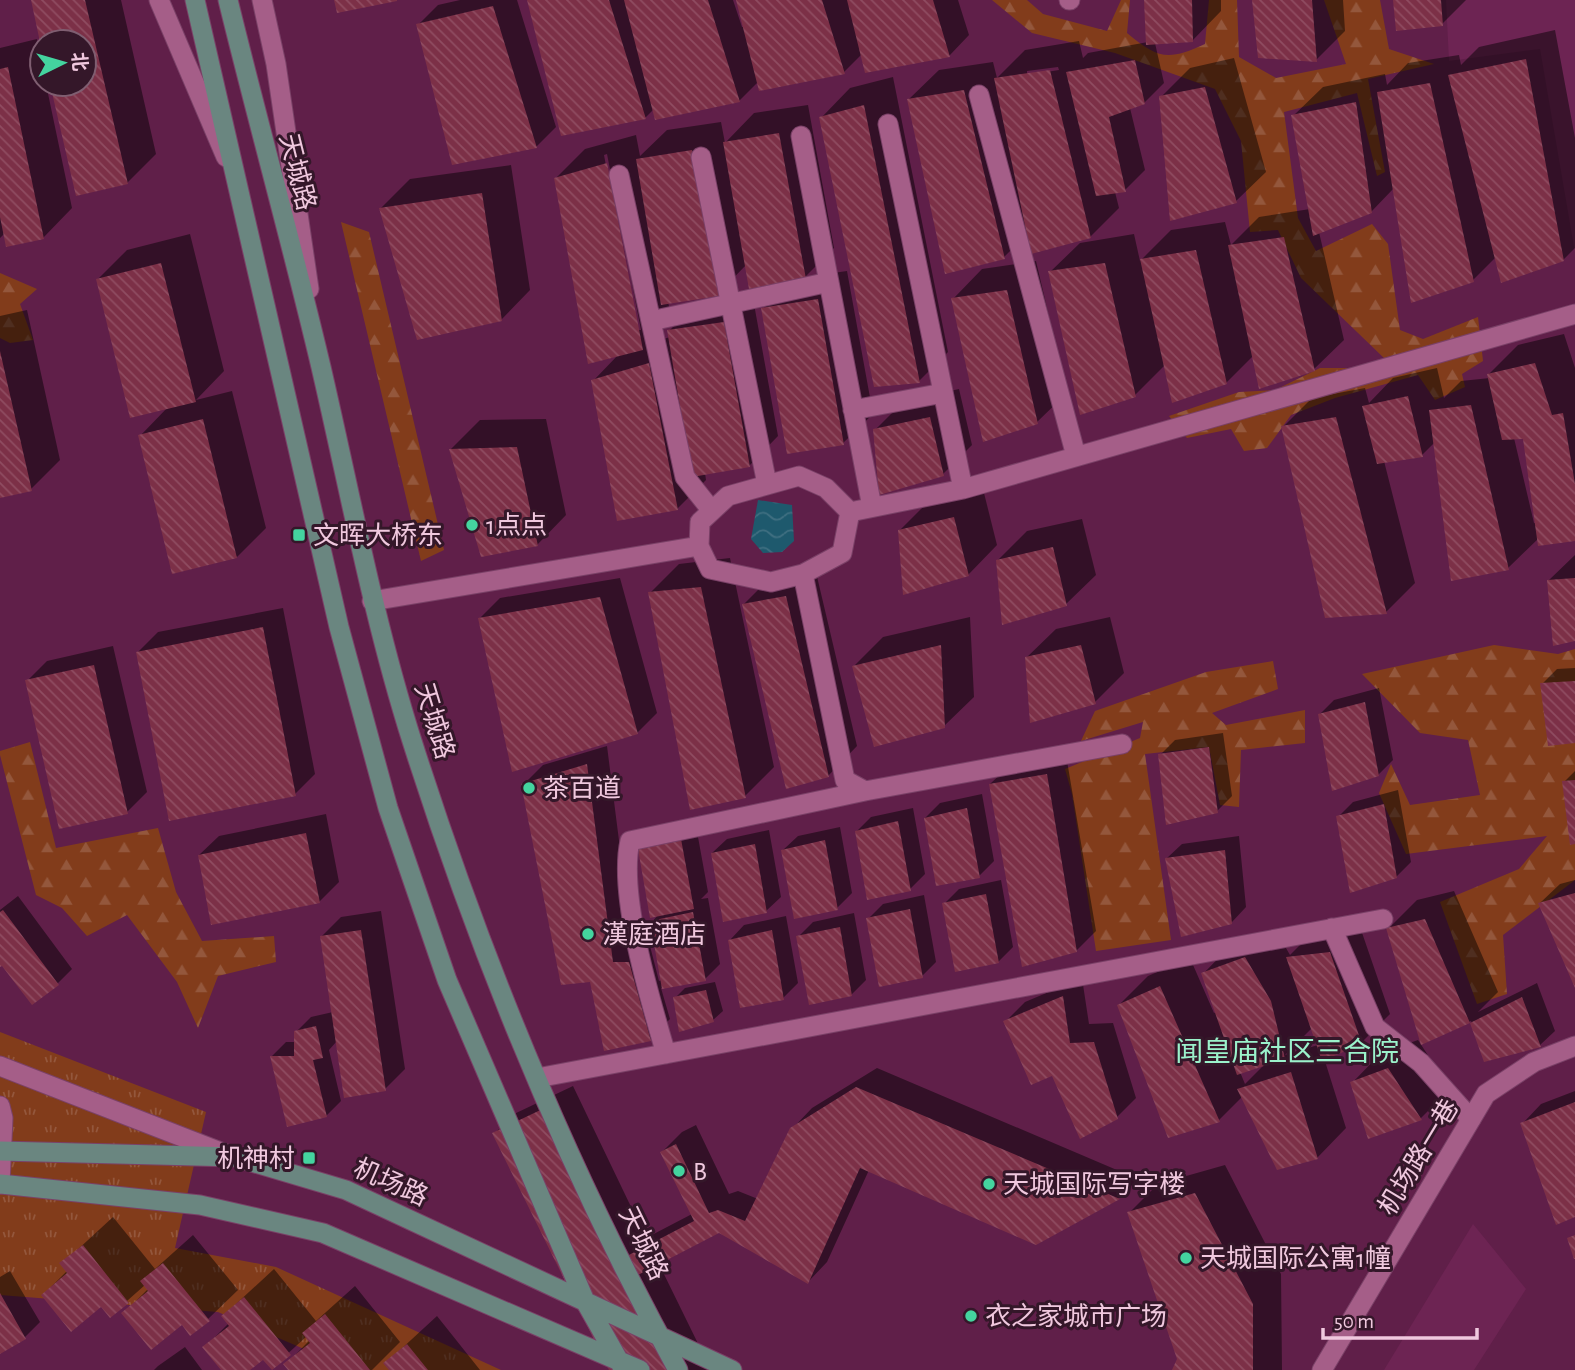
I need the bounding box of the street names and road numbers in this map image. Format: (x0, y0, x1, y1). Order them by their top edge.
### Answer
street label: 天城路 (275, 131, 320, 213)
street label: 天城路 (410, 680, 459, 762)
street label: 机场路一巷 (1373, 1095, 1463, 1220)
street label: 机场路 (350, 1154, 432, 1211)
street label: 天城路 (614, 1202, 673, 1284)

